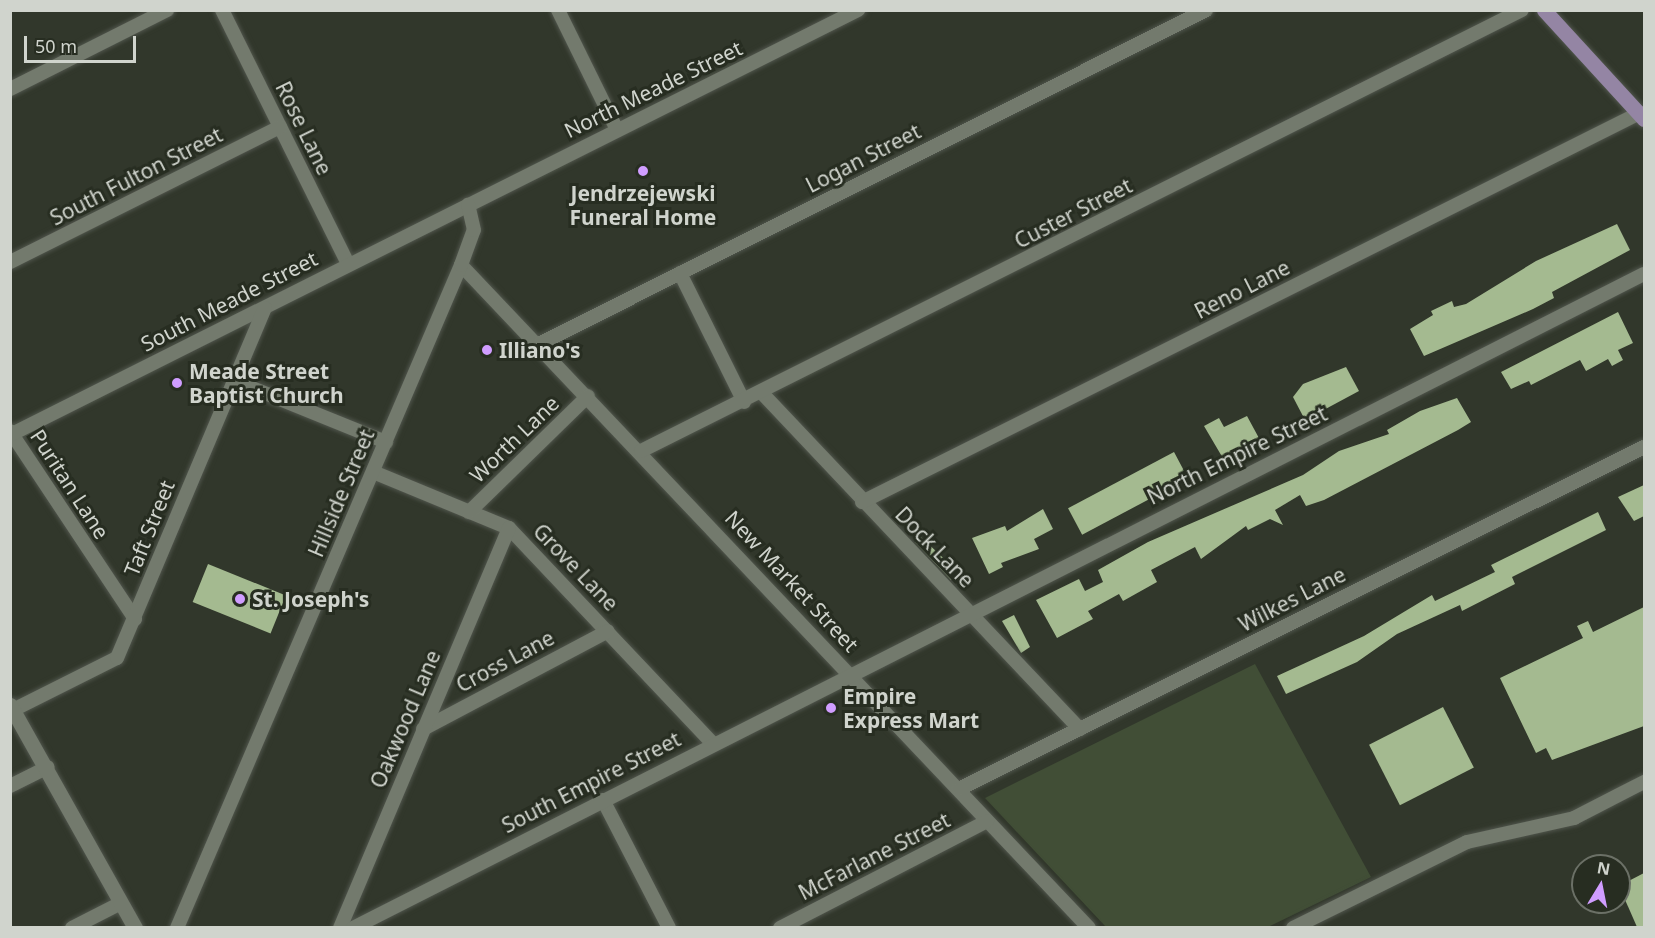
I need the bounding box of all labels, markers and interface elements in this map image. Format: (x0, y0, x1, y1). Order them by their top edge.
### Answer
scale bar (27, 24, 140, 62)
text: 50 m (35, 34, 77, 58)
street label: North Meade Street (560, 35, 746, 143)
street label: Rose Lane (271, 77, 337, 179)
street label: Logan Street (801, 118, 925, 198)
street label: South Fulton Street (46, 122, 226, 230)
marker: Jendrzejewski Funeral Home (636, 164, 650, 178)
street label: Custer Street (1010, 173, 1136, 253)
place label: Jendrzejewski Funeral Home (570, 180, 716, 230)
street label: South Meade Street (137, 246, 321, 356)
street label: Reno Lane (1190, 254, 1294, 324)
place label: Illiano's (499, 337, 581, 363)
marker: Illiano's (480, 343, 494, 357)
place label: Meade Street Baptist Church (189, 358, 344, 408)
marker: Meade Street Baptist Church (170, 376, 184, 390)
street label: Worth Lane (464, 390, 564, 488)
street label: North Empire Street (1143, 400, 1331, 510)
street label: Puritan Lane (25, 425, 115, 543)
street label: Hillside Street (303, 425, 379, 561)
street label: Taft Street (118, 477, 180, 579)
street label: Dock Lane (890, 501, 980, 593)
street label: New Market Street (720, 505, 864, 657)
street label: Grove Lane (528, 518, 624, 616)
street label: Wilkes Lane (1234, 561, 1350, 637)
place label: St. Joseph's (252, 586, 369, 612)
marker: St. Joseph's (233, 592, 247, 606)
street label: Cross Lane (452, 625, 558, 697)
street label: Oakwood Lane (365, 646, 445, 792)
place label: Empire Express Mart (843, 683, 979, 733)
marker: Empire Express Mart (824, 701, 838, 715)
street label: South Empire Street (497, 726, 685, 838)
street label: McFarlane Street (794, 807, 954, 905)
north arrow (1571, 854, 1631, 914)
text: N (1595, 856, 1612, 880)

